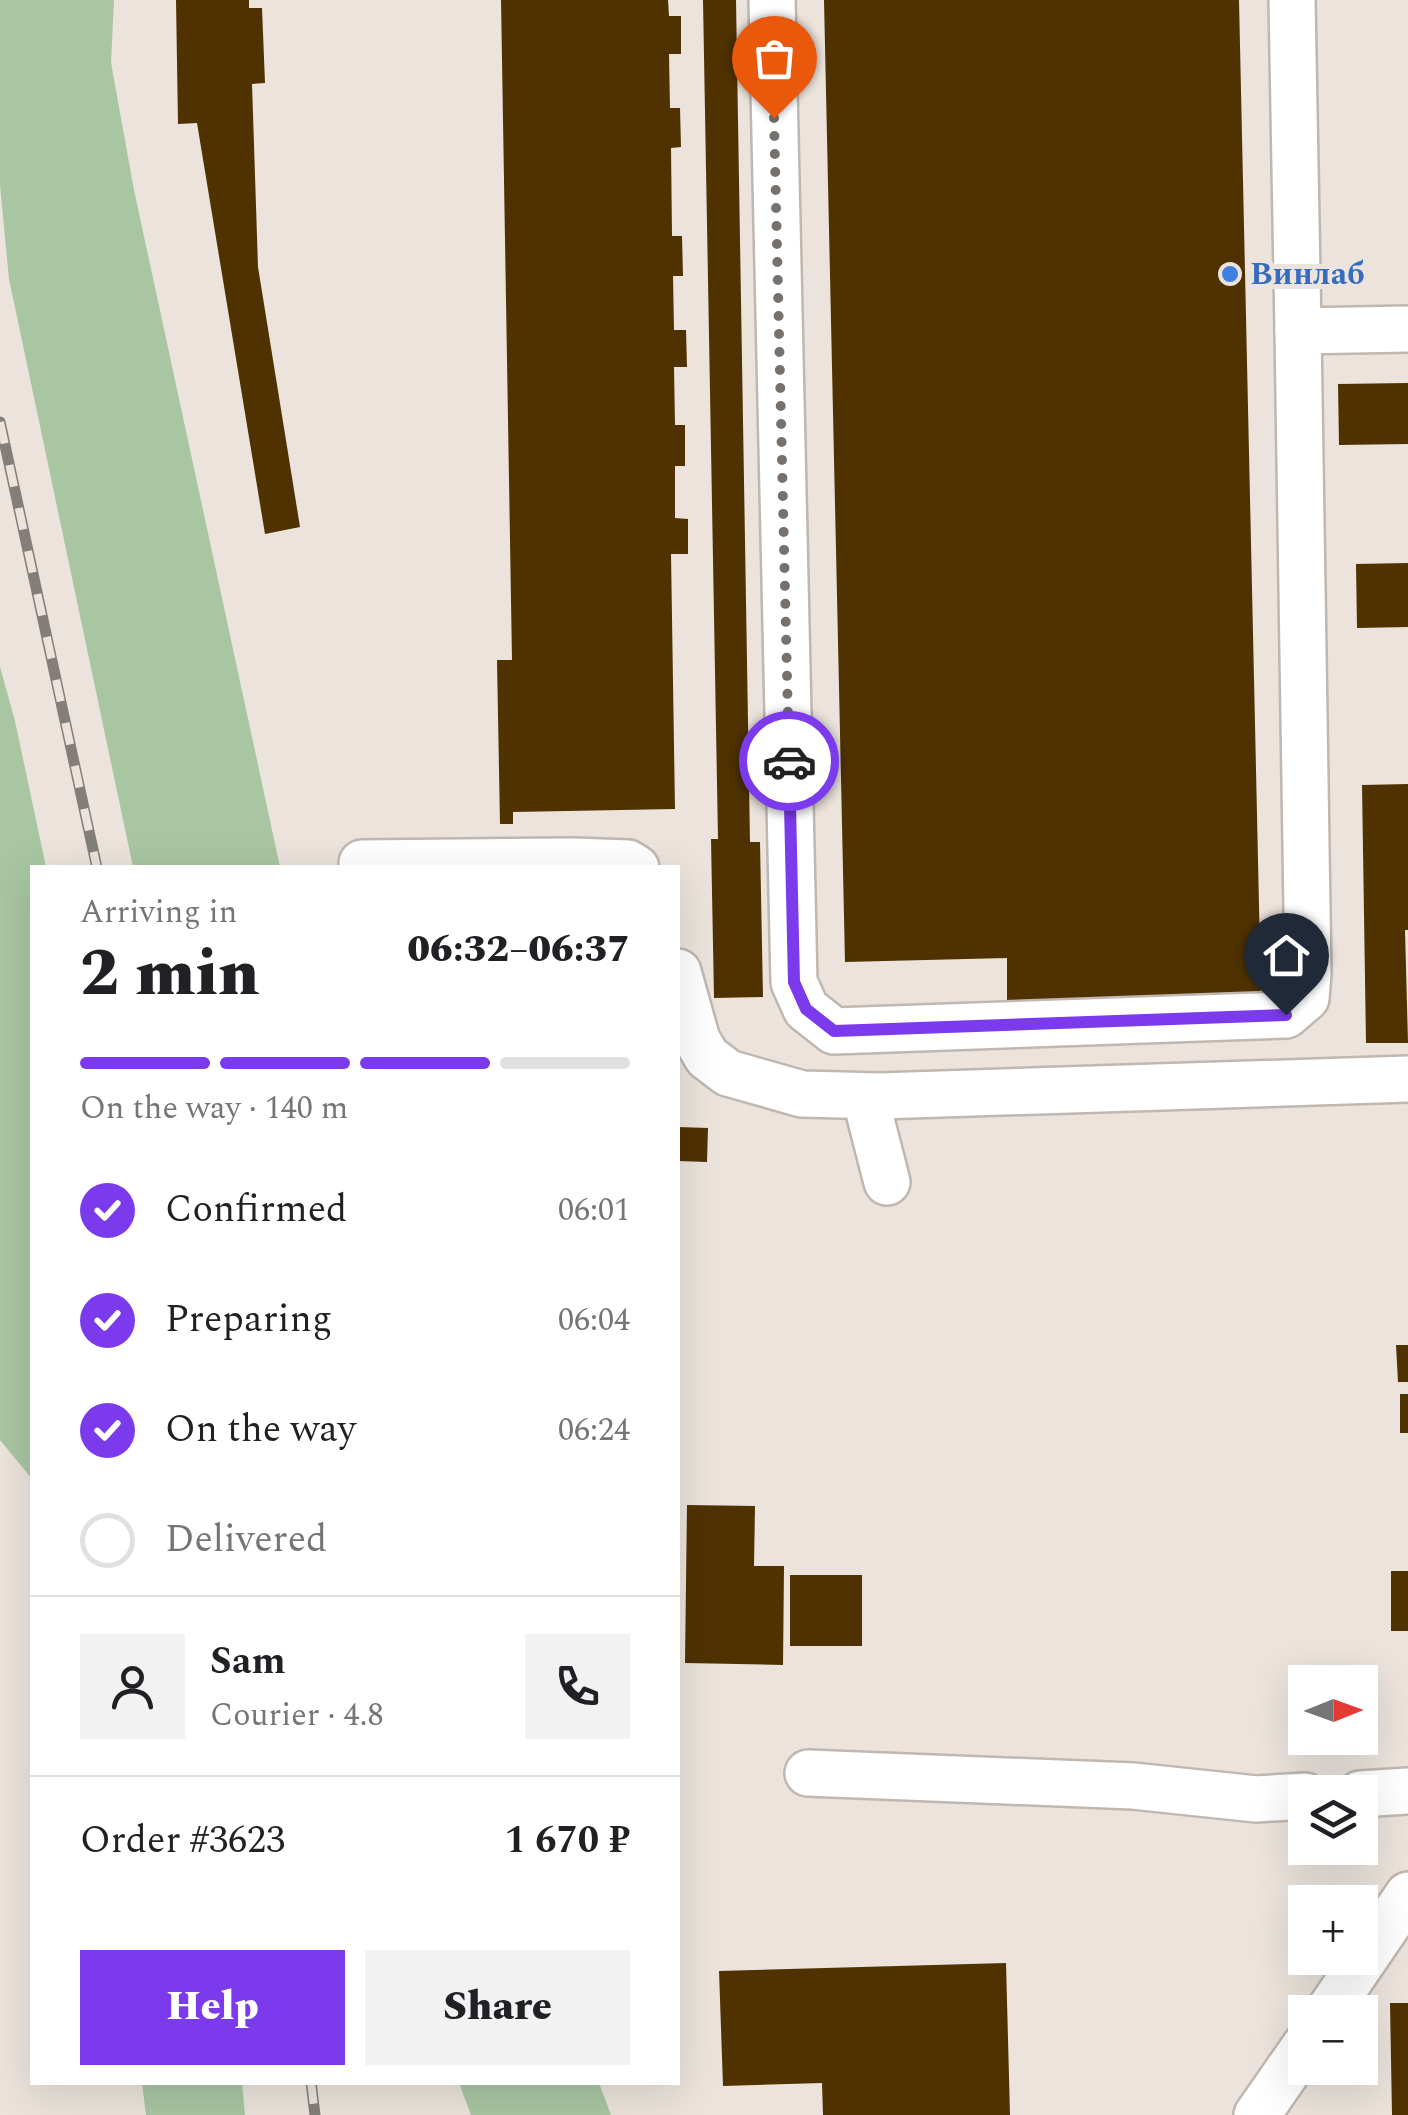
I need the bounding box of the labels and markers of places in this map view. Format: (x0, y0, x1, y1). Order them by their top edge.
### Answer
pin (732, 16, 817, 119)
place label: Винлаб (1250, 250, 1365, 299)
marker: Винлаб (1219, 263, 1241, 285)
pin (1244, 913, 1329, 1016)

